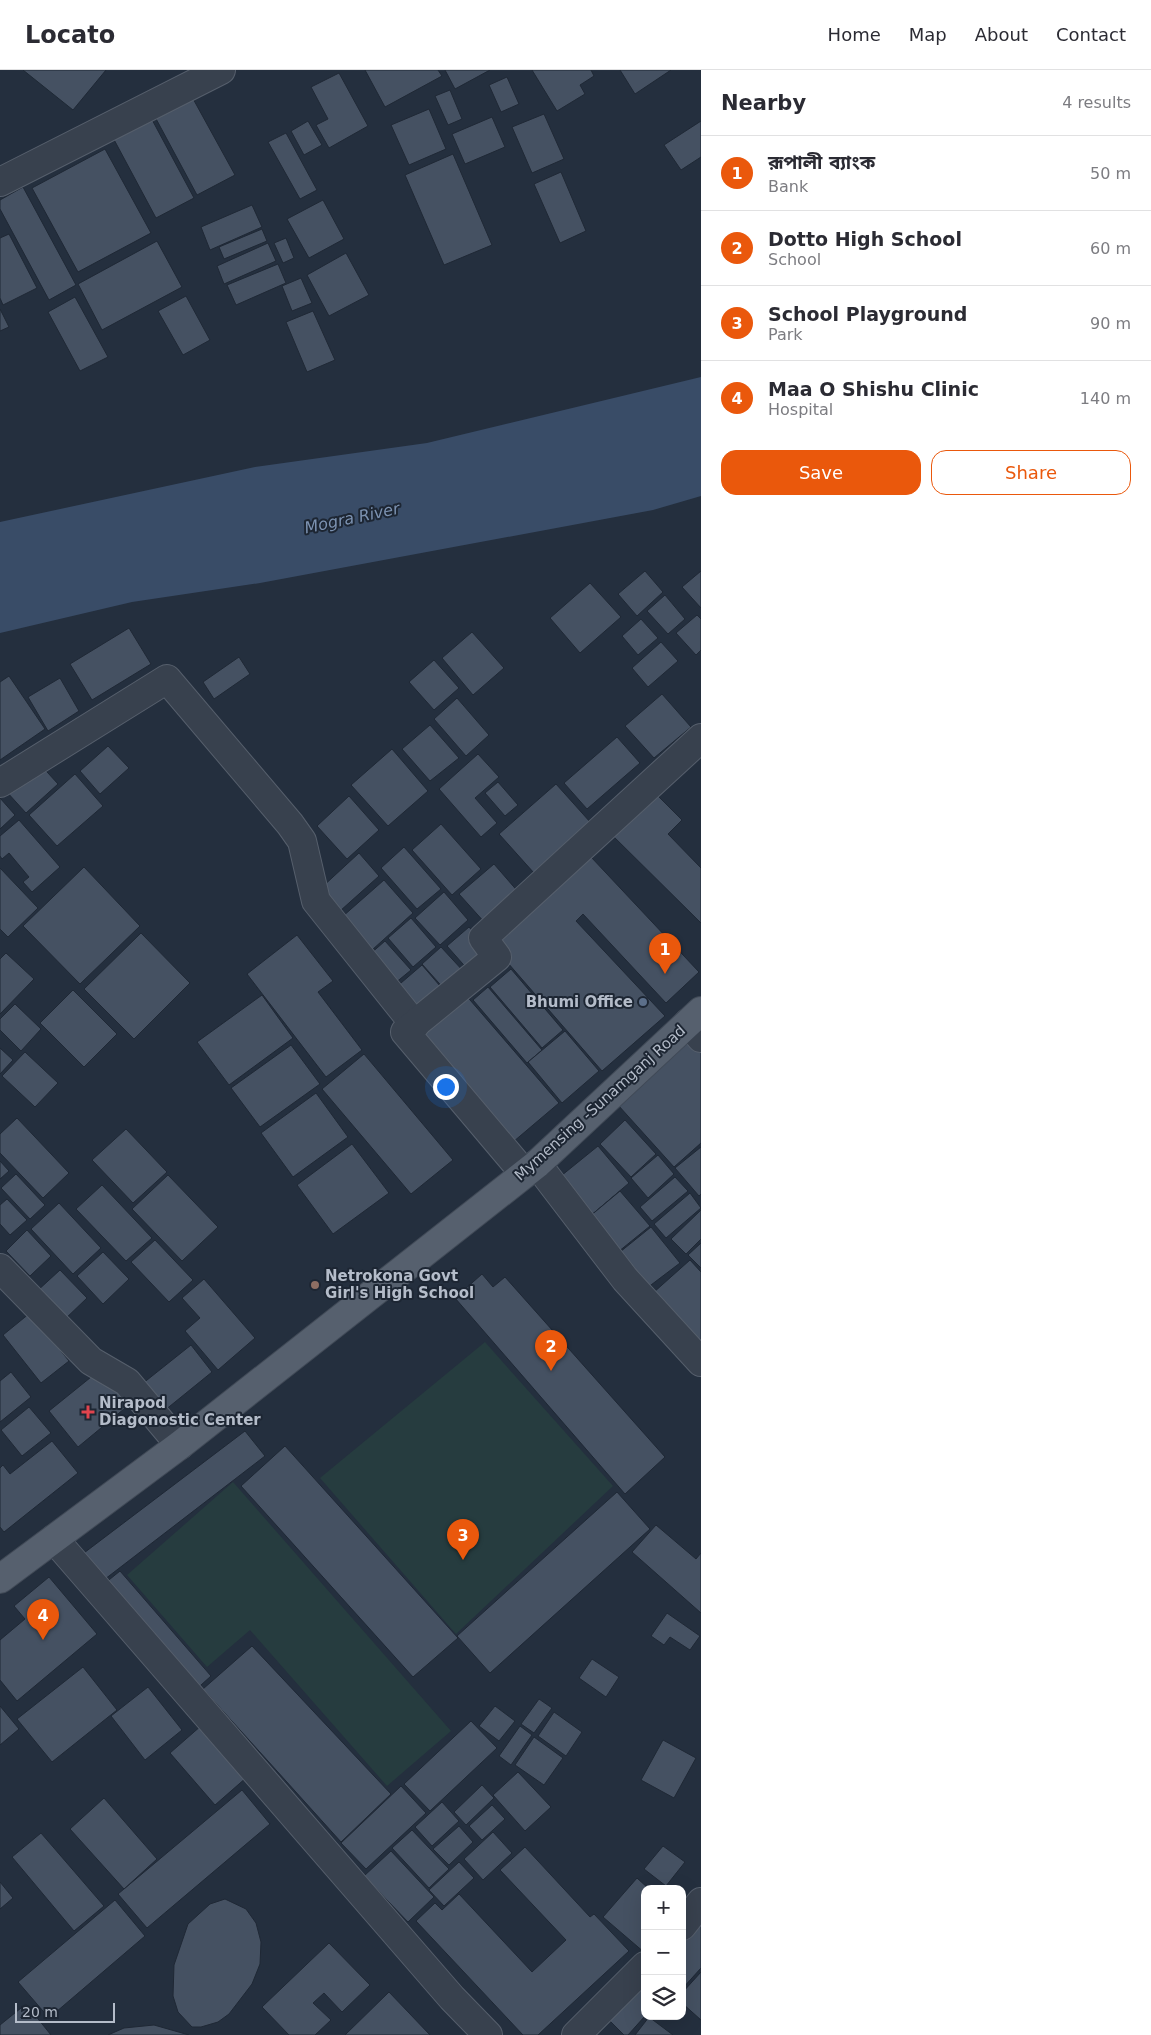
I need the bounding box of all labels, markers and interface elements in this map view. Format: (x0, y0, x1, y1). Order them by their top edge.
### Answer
text: Locato (25, 21, 115, 49)
text: Home (828, 24, 881, 45)
text: Map (909, 24, 947, 45)
text: About (975, 24, 1028, 45)
text: Contact (1056, 24, 1126, 45)
text: Nearby (721, 91, 806, 115)
text: 4 results (1062, 93, 1131, 112)
text: রূপালী ব্যাংক (768, 151, 875, 173)
text: 1 (731, 164, 743, 183)
text: 50 m (1090, 164, 1131, 183)
text: Bank (768, 177, 808, 196)
text: Dotto High School (768, 228, 962, 250)
text: 2 (731, 239, 743, 258)
text: 60 m (1090, 239, 1131, 258)
text: School (768, 250, 821, 269)
text: School Playground (768, 303, 967, 325)
text: 3 (731, 314, 743, 333)
text: 90 m (1090, 314, 1131, 333)
text: Park (768, 325, 803, 344)
text: Maa O Shishu Clinic (768, 378, 979, 400)
text: 4 (731, 389, 743, 408)
text: 140 m (1080, 389, 1131, 408)
text: Hospital (768, 400, 833, 419)
button: Save (721, 450, 921, 495)
button: Share (931, 450, 1131, 495)
water label: Mogra River (303, 498, 403, 537)
pin: 1 (649, 933, 681, 974)
place label: Bhumi Office (526, 993, 633, 1011)
marker: Bhumi Office (637, 996, 649, 1008)
street label: Mymensing -Sunamganj Road (511, 1022, 689, 1184)
your location (433, 1074, 459, 1100)
place label: Netrokona Govt Girl's High School (325, 1267, 474, 1302)
marker: Netrokona Govt Girl's High School (309, 1279, 321, 1291)
pin: 2 (535, 1330, 567, 1371)
place label: Nirapod Diagonostic Center (99, 1394, 261, 1429)
marker: Nirapod Diagonostic Center (81, 1405, 95, 1419)
pin: 3 (447, 1519, 479, 1560)
pin: 4 (27, 1599, 59, 1640)
map controls (641, 1885, 686, 2020)
button: + (641, 1885, 686, 1930)
button: − (641, 1930, 686, 1975)
button: layers (641, 1975, 686, 2020)
scale bar (15, 2000, 115, 2023)
text: 20 m (22, 2004, 58, 2020)

